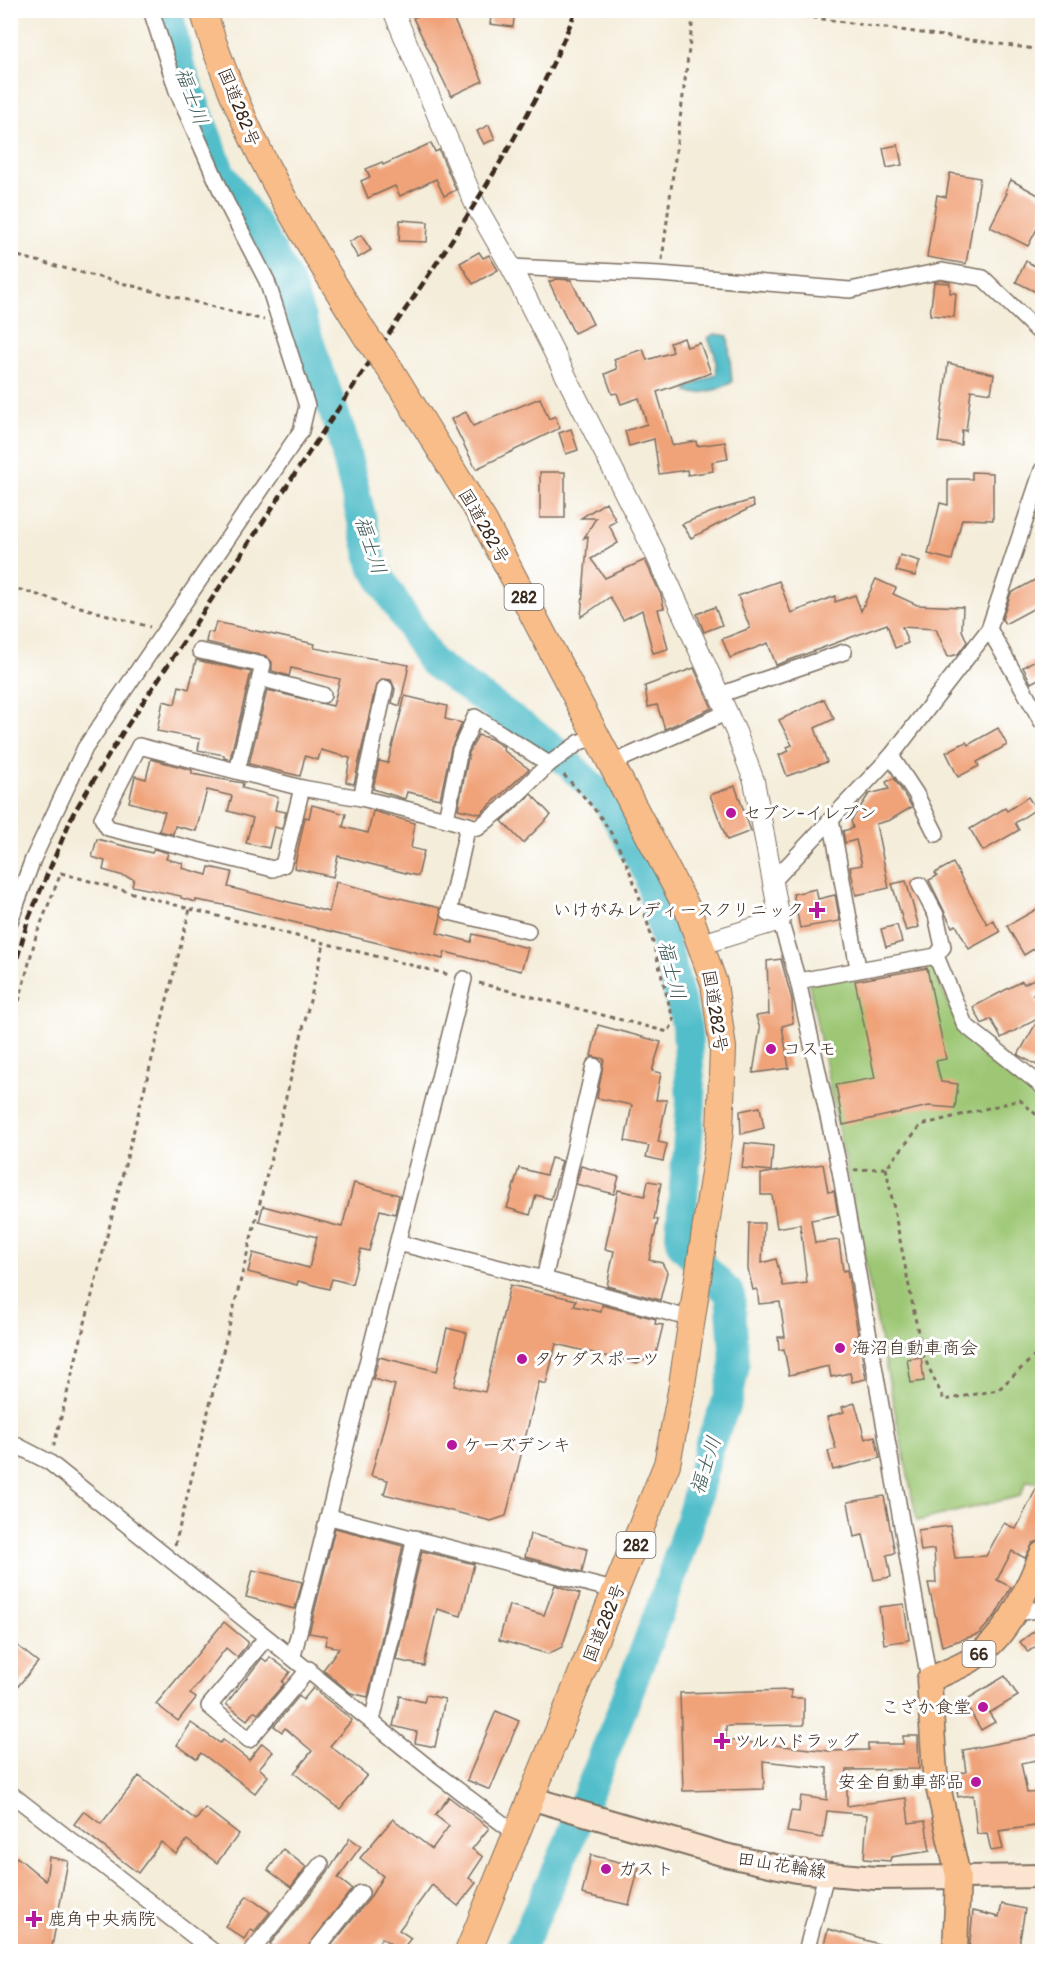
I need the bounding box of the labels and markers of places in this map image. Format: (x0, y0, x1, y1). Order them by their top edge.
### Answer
place label: セブン-イレブン (743, 802, 877, 825)
marker: セブン-イレブン (724, 806, 738, 820)
place label: いけがみレディースクリニック (553, 899, 804, 922)
marker: いけがみレディースクリニック (808, 901, 826, 919)
place label: コスモ (783, 1038, 836, 1061)
marker: コスモ (764, 1042, 778, 1056)
place label: 海沼自動車商会 (852, 1337, 978, 1360)
marker: 海沼自動車商会 (833, 1341, 847, 1355)
place label: タケダスポーツ (534, 1348, 660, 1371)
marker: タケダスポーツ (515, 1352, 529, 1366)
place label: ケーズデンキ (464, 1434, 571, 1457)
marker: ケーズデンキ (445, 1438, 459, 1452)
place label: こざか食堂 (881, 1696, 971, 1719)
marker: こざか食堂 (976, 1700, 990, 1714)
place label: ツルハドラッグ (734, 1730, 859, 1753)
marker: ツルハドラッグ (715, 1734, 729, 1748)
place label: 安全自動車部品 (838, 1771, 964, 1794)
marker: 安全自動車部品 (969, 1775, 983, 1789)
place label: ガスト (618, 1858, 674, 1881)
marker: ガスト (599, 1862, 613, 1876)
place label: 鹿角中央病院 (48, 1908, 156, 1931)
marker: 鹿角中央病院 (25, 1910, 43, 1928)

